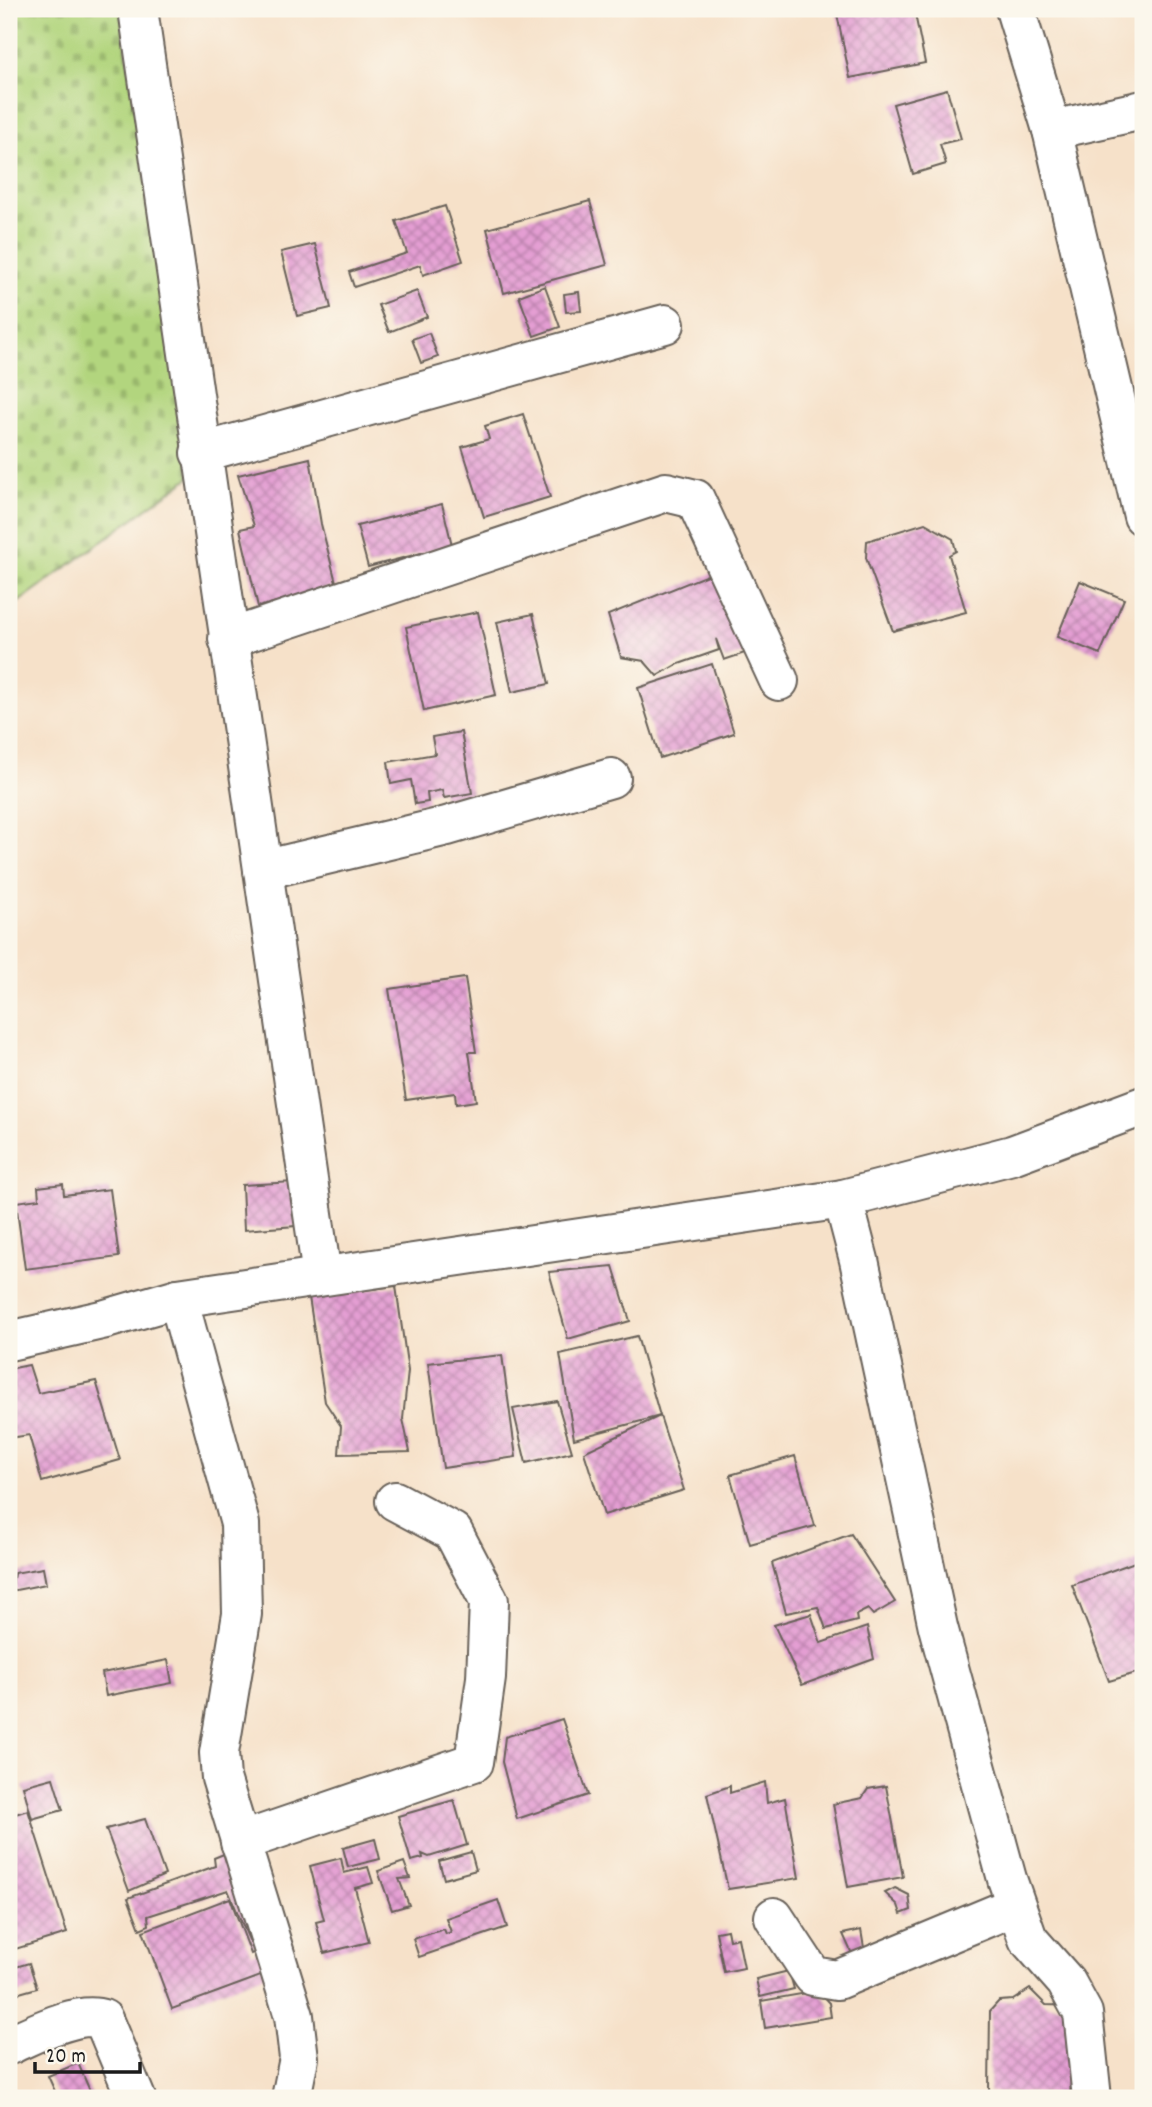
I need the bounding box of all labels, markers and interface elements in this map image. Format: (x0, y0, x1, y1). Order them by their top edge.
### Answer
scale bar (35, 2030, 140, 2074)
text: 20 m (46, 2043, 86, 2073)

